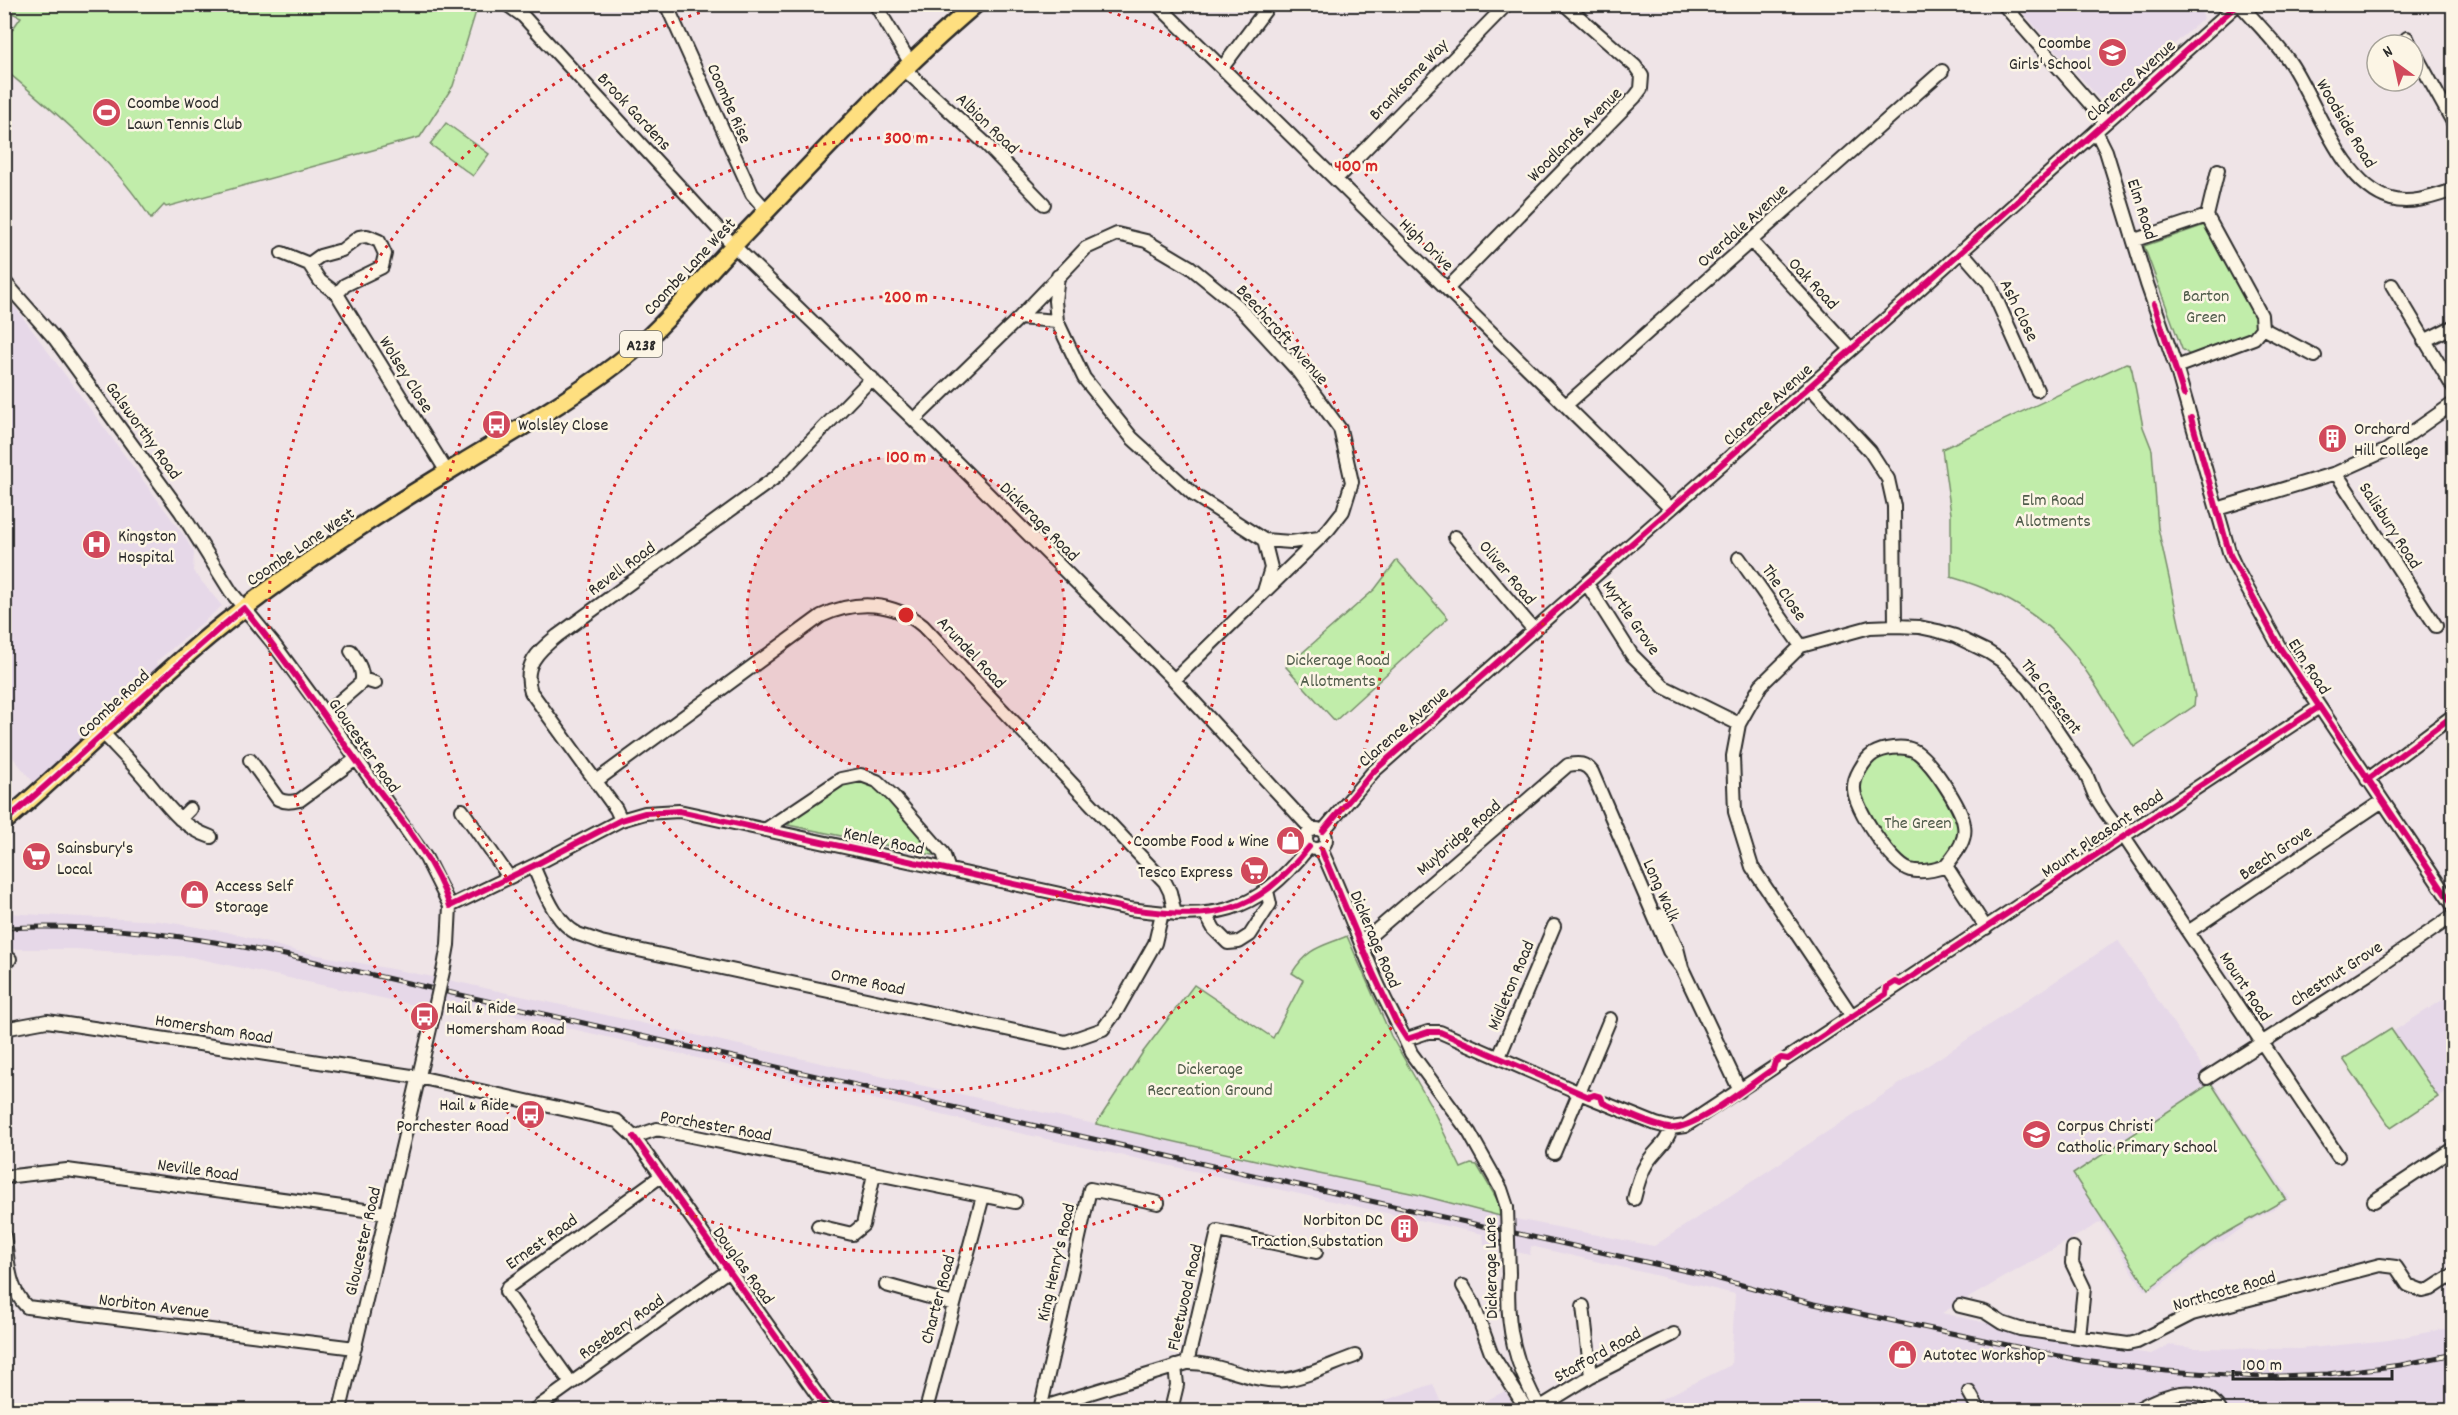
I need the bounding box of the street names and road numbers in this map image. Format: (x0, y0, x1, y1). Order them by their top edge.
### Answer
street label: Branksome Way (1364, 34, 1456, 127)
street label: Clarence Avenue (2081, 35, 2182, 129)
street label: Coombe Rise (699, 60, 756, 148)
street label: Brook Gardens (590, 68, 676, 158)
street label: Woodside Road (2308, 75, 2381, 174)
street label: Woodlands Avenue (1523, 83, 1629, 189)
street label: Albion Road (949, 88, 1023, 161)
street label: Elm Road (2119, 176, 2162, 243)
street label: Overdale Avenue (1693, 179, 1795, 275)
street label: Coombe Lane West (639, 213, 743, 322)
street label: High Drive (1392, 213, 1458, 278)
street label: Oak Road (1781, 253, 1843, 317)
street label: Ash Close (1992, 276, 2044, 347)
street label: Beechcroft Avenue (1229, 280, 1333, 392)
road number: A238 (620, 331, 662, 357)
street label: Wolsey Close (371, 332, 438, 419)
street label: Clarence Avenue (1718, 359, 1819, 453)
street label: Galsworthy Road (98, 377, 186, 486)
street label: Dickerage Road (993, 477, 1084, 568)
street label: Salisbury Road (2352, 478, 2426, 575)
street label: Coombe Lane West (242, 502, 361, 594)
street label: Oliver Road (1472, 536, 1541, 611)
street label: Revell Road (583, 537, 662, 603)
street label: The Close (1754, 560, 1812, 627)
street label: Myrtle Grove (1595, 576, 1665, 661)
street label: Arundel Road (930, 612, 1010, 696)
street label: Elm Road (2280, 634, 2335, 700)
street label: The Crescent (2013, 655, 2087, 741)
street label: Coombe Road (73, 665, 156, 745)
street label: Clarence Avenue (1354, 681, 1456, 774)
street label: Gloucester Road (321, 694, 405, 799)
street label: Mount Pleasant Road (2037, 785, 2170, 885)
street label: Muybridge Road (1412, 795, 1508, 883)
street label: Beech Grove (2235, 820, 2318, 888)
street label: Kenley Road (841, 822, 926, 863)
street label: Long Walk (1635, 856, 1685, 926)
street label: Dickerage Road (1342, 887, 1405, 993)
street label: Chestnut Grove (2286, 936, 2388, 1014)
street label: Midleton Road (1482, 937, 1542, 1035)
street label: Mount Road (2211, 948, 2276, 1027)
street label: Orme Road (828, 963, 907, 1003)
street label: Homersham Road (153, 1009, 274, 1052)
street label: Porchester Road (658, 1105, 773, 1150)
street label: Neville Road (155, 1153, 240, 1190)
street label: Gloucester Road (340, 1185, 389, 1298)
street label: King Henry's Road (1032, 1201, 1083, 1324)
street label: Ernest Road (501, 1209, 584, 1277)
street label: Dickerage Lane (1479, 1217, 1506, 1319)
street label: Douglas Road (705, 1222, 779, 1311)
street label: Fleetwood Road (1162, 1242, 1211, 1353)
street label: Charter Road (916, 1252, 963, 1347)
street label: Northcote Road (2170, 1266, 2279, 1319)
street label: Norbiton Avenue (97, 1288, 210, 1327)
street label: Rosebery Road (574, 1289, 670, 1367)
street label: Stafford Road (1550, 1322, 1646, 1390)

